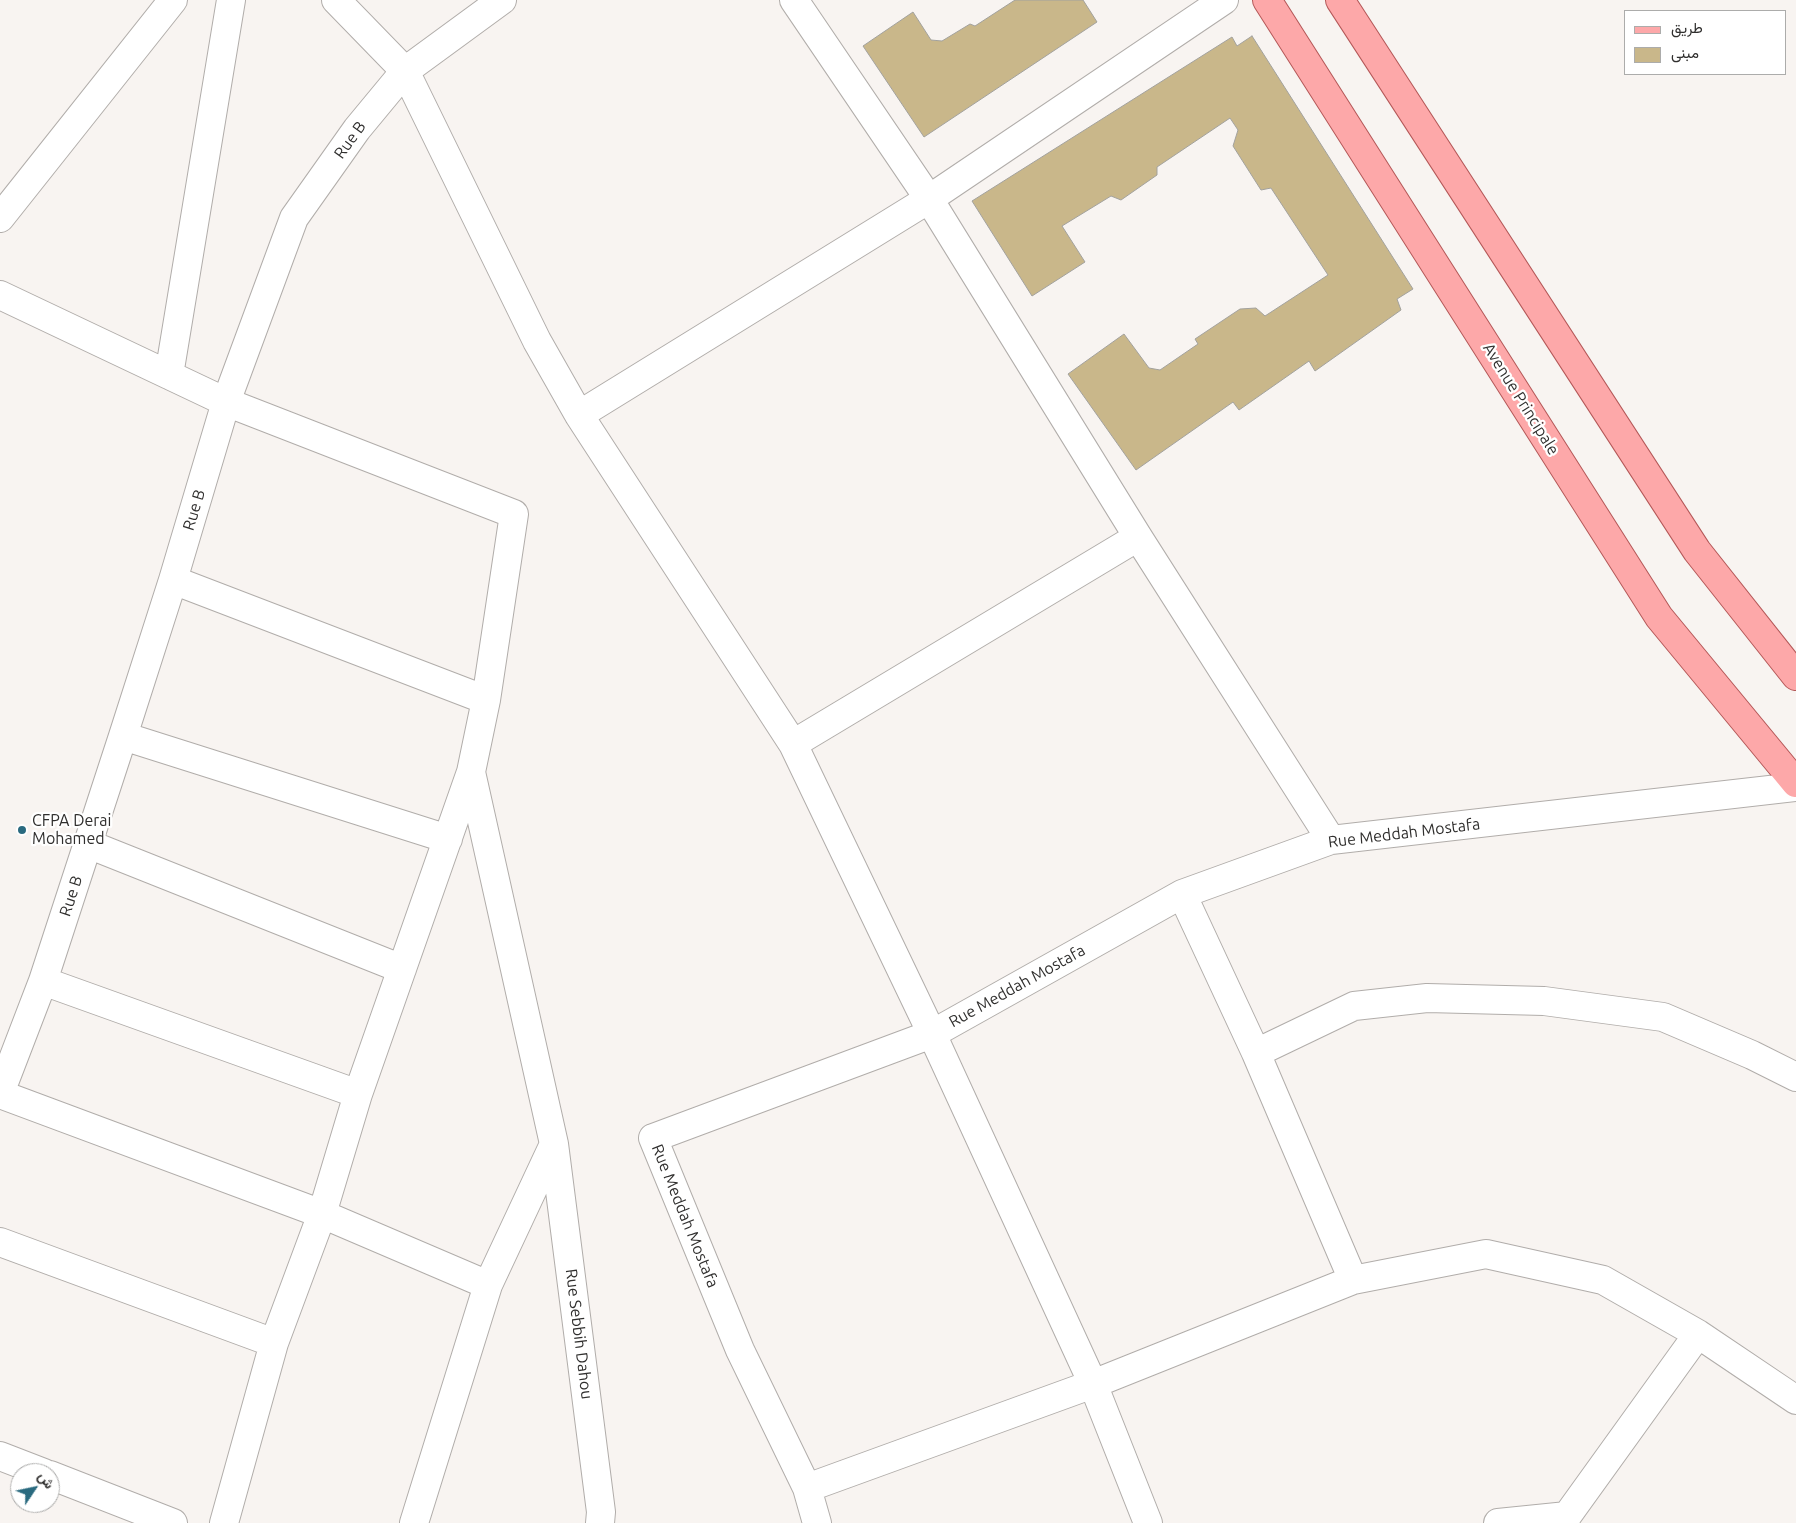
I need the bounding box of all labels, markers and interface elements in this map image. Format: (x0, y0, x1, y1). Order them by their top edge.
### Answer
legend (1624, 10, 1786, 75)
text: طريق (1671, 19, 1703, 36)
text: مبنى (1671, 44, 1699, 61)
street label: Rue B (330, 117, 370, 163)
street label: Avenue Principale (1479, 340, 1563, 458)
street label: Rue B (179, 487, 209, 533)
place label: CFPA Derai Mohamed (32, 811, 111, 849)
street label: Rue Meddah Mostafa (1327, 814, 1481, 852)
marker: CFPA Derai Mohamed (16, 824, 28, 836)
street label: Rue B (55, 873, 87, 919)
street label: Rue Meddah Mostafa (945, 940, 1089, 1032)
street label: Rue Meddah Mostafa (647, 1141, 723, 1291)
street label: Rue Sebbih Dahou (561, 1268, 597, 1400)
north arrow (10, 1463, 60, 1513)
text: ش (35, 1469, 58, 1492)

